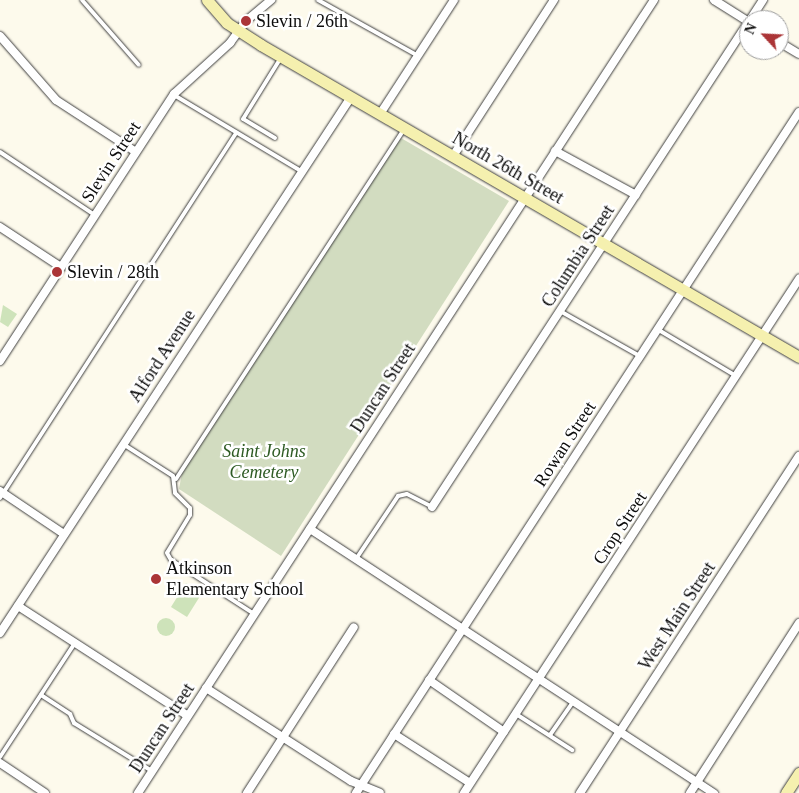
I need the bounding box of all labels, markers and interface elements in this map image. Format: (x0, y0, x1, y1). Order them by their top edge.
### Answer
place label: Slevin / 26th (256, 10, 348, 32)
north arrow (739, 10, 789, 60)
marker: Slevin / 26th (240, 15, 252, 27)
text: N (742, 21, 760, 37)
street label: Slevin Street (77, 117, 145, 207)
street label: North 26th Street (448, 127, 568, 209)
street label: Columbia Street (537, 201, 619, 311)
place label: Slevin / 28th (67, 261, 159, 283)
marker: Slevin / 28th (51, 266, 63, 278)
street label: Alford Avenue (124, 305, 200, 407)
street label: Duncan Street (346, 339, 420, 437)
street label: Rowan Street (529, 397, 601, 491)
park label: Saint Johns Cemetery (222, 441, 306, 484)
street label: Crop Street (588, 488, 652, 568)
place label: Atkinson Elementary School (166, 558, 303, 600)
street label: West Main Street (634, 558, 720, 674)
marker: Atkinson Elementary School (150, 573, 162, 585)
street label: Duncan Street (125, 679, 199, 777)

